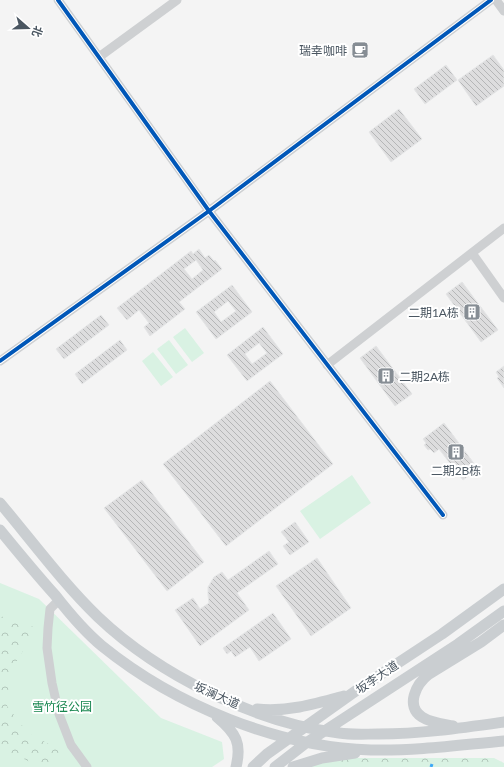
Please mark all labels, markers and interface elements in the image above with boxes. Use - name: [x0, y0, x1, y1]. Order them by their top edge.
- north arrow: [8, 8, 48, 48]
- text: 北: [30, 24, 46, 39]
- cafe icon: 瑞幸咖啡: [350, 40, 370, 60]
- place label: 瑞幸咖啡: [299, 43, 347, 58]
- building icon: 二期1A栋: [462, 302, 482, 322]
- place label: 二期1A栋: [408, 305, 459, 320]
- building icon: 二期2A栋: [376, 366, 396, 386]
- place label: 二期2A栋: [399, 369, 450, 384]
- building icon: 二期2B栋: [446, 442, 466, 462]
- place label: 二期2B栋: [431, 463, 481, 478]
- street label: 坂李大道: [353, 657, 401, 697]
- street label: 坂澜大道: [192, 678, 242, 712]
- park label: 雪竹径公园: [32, 699, 92, 714]

